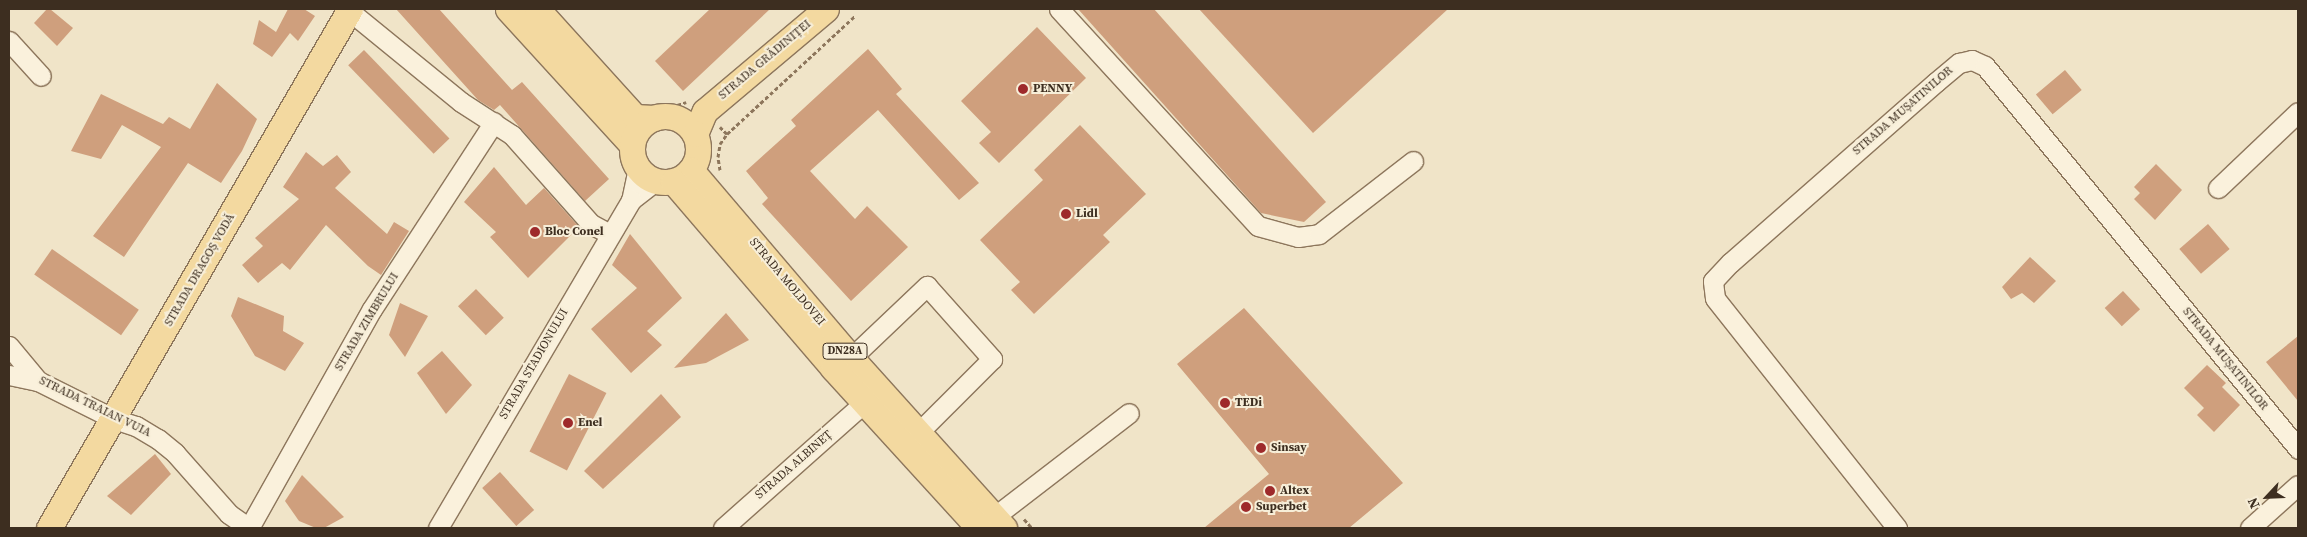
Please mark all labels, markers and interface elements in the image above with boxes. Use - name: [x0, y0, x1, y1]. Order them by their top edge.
- street label: STRADA GRĂDINIȚEI: [716, 17, 814, 103]
- street label: STRADA MUȘATINILOR: [1850, 64, 1956, 158]
- place label: PENNY: [1033, 82, 1072, 96]
- marker: PENNY: [1017, 83, 1029, 95]
- place label: Lidl: [1076, 207, 1098, 221]
- marker: Lidl: [1060, 208, 1072, 220]
- street label: STRADA DRAGOȘ VODĂ: [162, 211, 238, 329]
- place label: Bloc Conel: [545, 225, 604, 239]
- marker: Bloc Conel: [529, 226, 541, 238]
- street label: STRADA MOLDOVEI: [746, 235, 828, 329]
- street label: STRADA ZIMBRULUI: [332, 270, 402, 374]
- street label: STRADA MUȘATINILOR: [2179, 305, 2271, 413]
- street label: STRADA STADIONULUI: [496, 306, 572, 422]
- road number: DN28A: [822, 342, 868, 360]
- street label: STRADA TRAIAN VUIA: [36, 373, 154, 441]
- place label: TEDi: [1235, 396, 1262, 410]
- marker: TEDi: [1219, 397, 1231, 409]
- place label: Enel: [578, 416, 602, 430]
- marker: Enel: [562, 417, 574, 429]
- street label: STRADA ALBINEȚ: [753, 428, 835, 502]
- place label: Sinsay: [1271, 441, 1307, 455]
- marker: Sinsay: [1255, 442, 1267, 454]
- north arrow: [2242, 472, 2292, 522]
- place label: Altex: [1280, 484, 1309, 498]
- marker: Altex: [1264, 485, 1276, 497]
- text: N: [2242, 494, 2265, 512]
- place label: Superbet: [1256, 500, 1306, 514]
- marker: Superbet: [1240, 501, 1252, 513]

